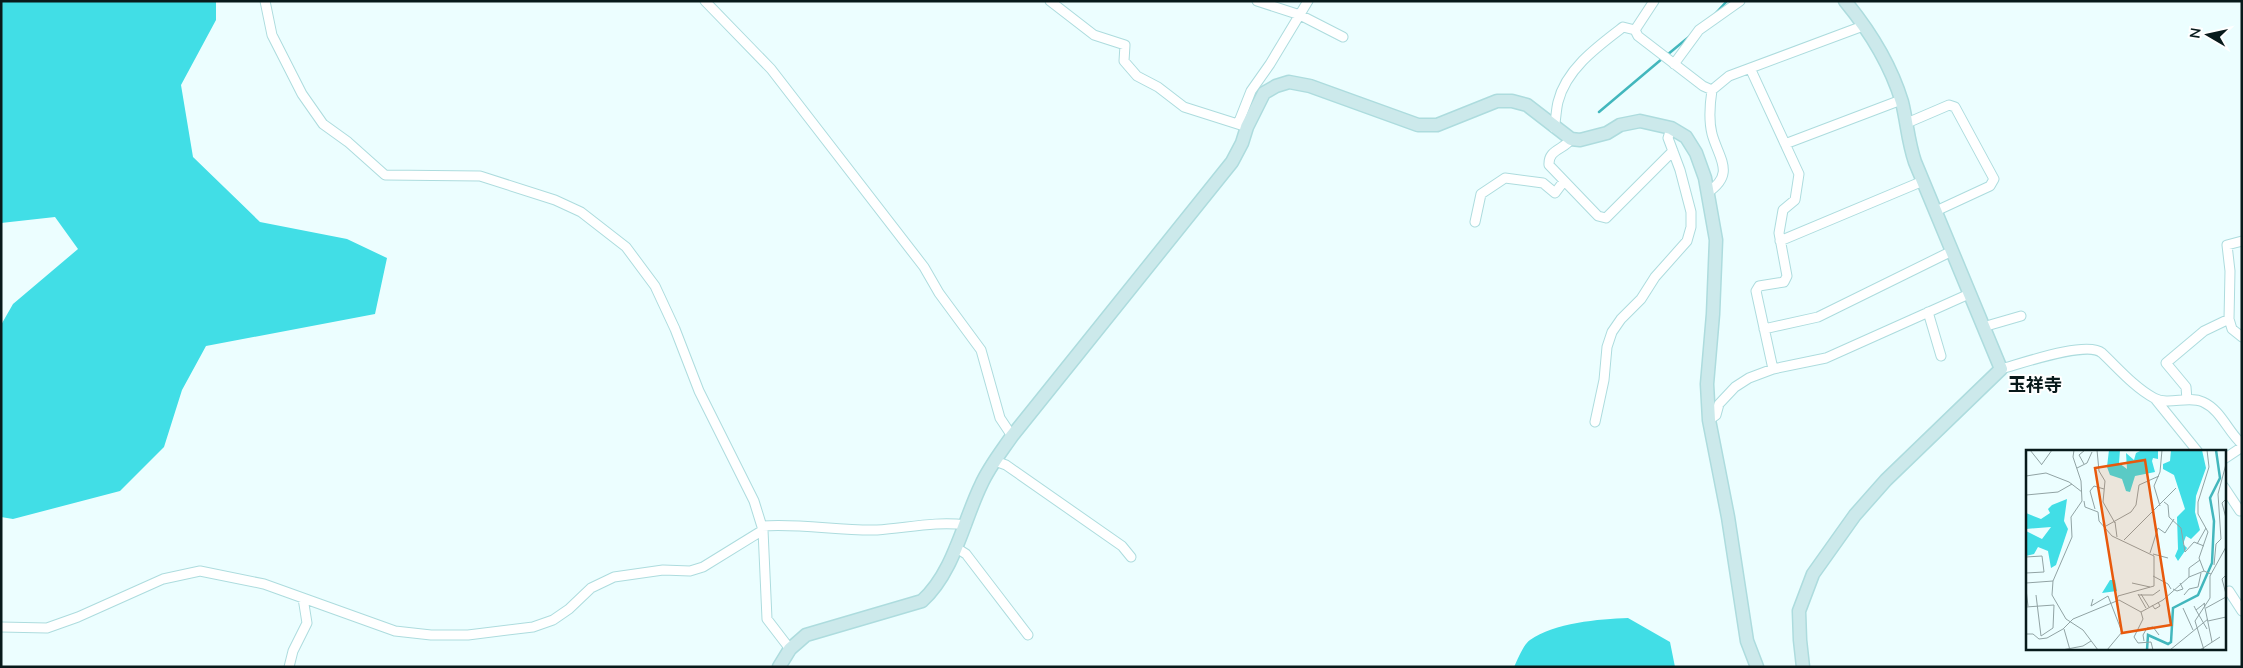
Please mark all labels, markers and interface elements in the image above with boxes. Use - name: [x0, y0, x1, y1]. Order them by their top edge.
- north arrow: [2183, 10, 2233, 60]
- text: N: [2185, 26, 2206, 40]
- district label: 玉祥寺: [2008, 373, 2062, 397]
- inset map: [2026, 450, 2226, 650]

